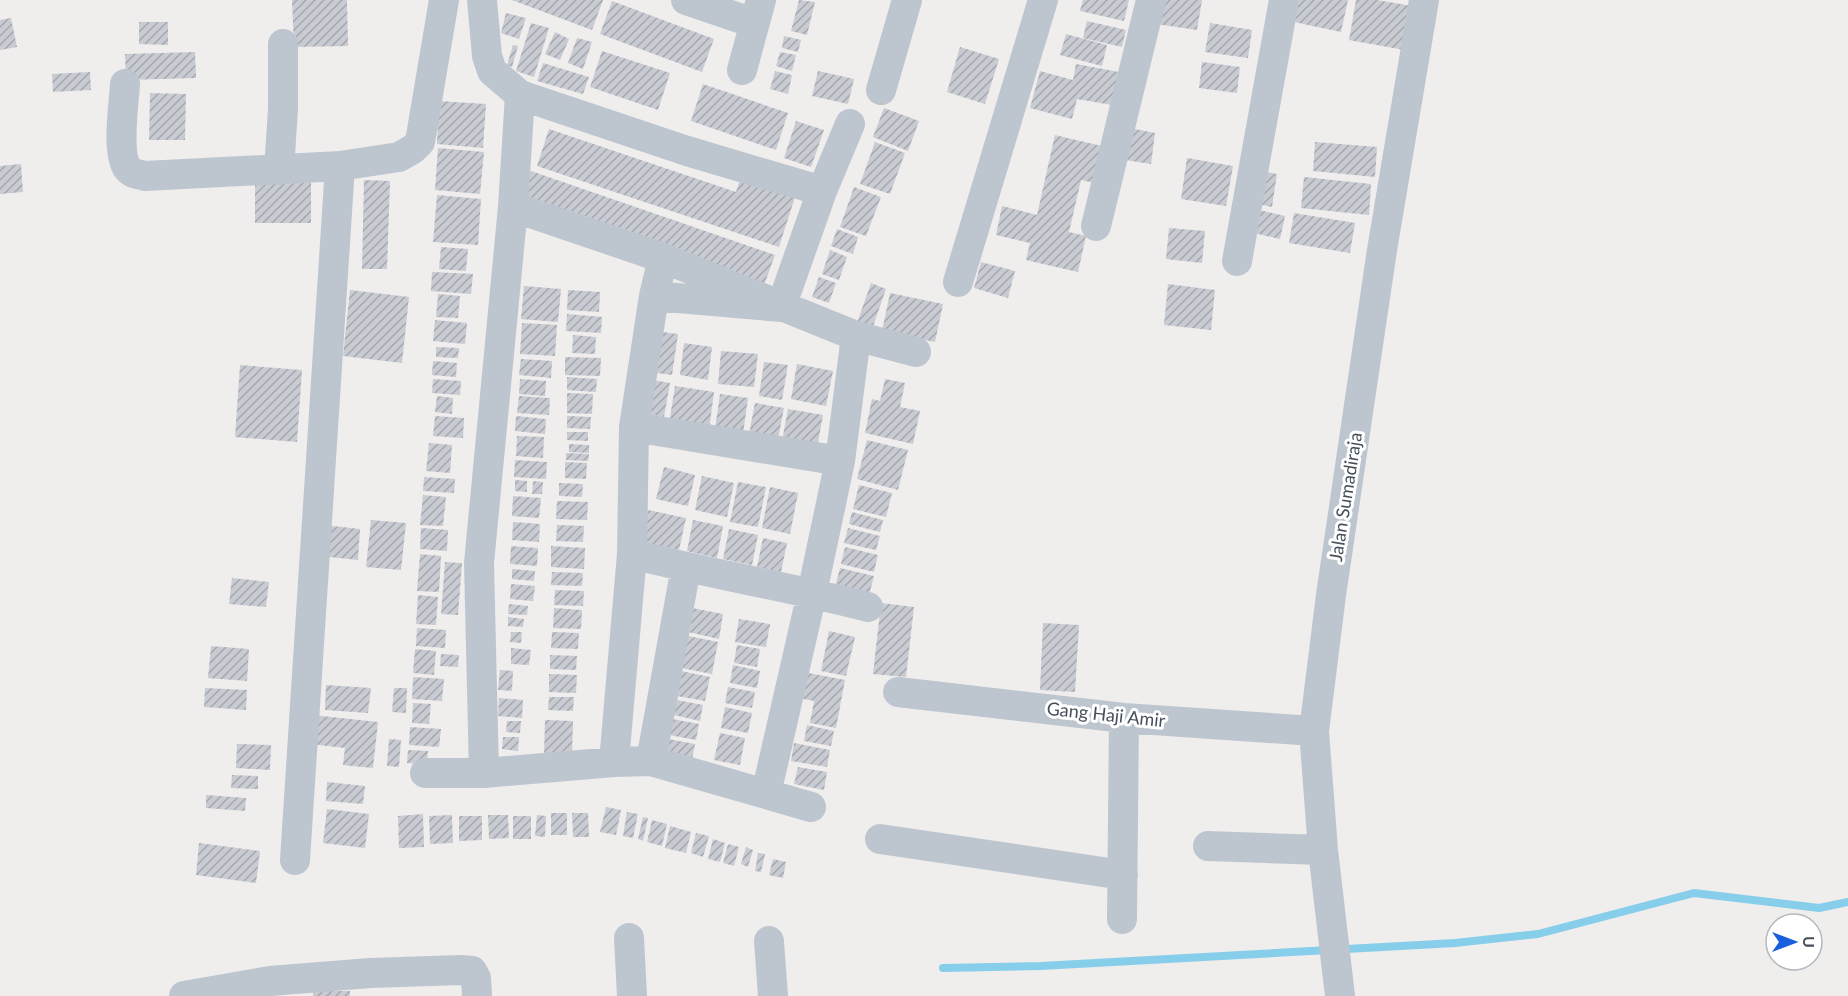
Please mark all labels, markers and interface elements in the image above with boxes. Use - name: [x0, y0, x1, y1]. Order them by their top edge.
- street label: Jalan Sumadiraja: [1324, 431, 1366, 563]
- street label: Gang Haji Amir: [1046, 697, 1167, 731]
- north arrow: [1764, 912, 1824, 972]
- text: U: [1800, 936, 1819, 948]

